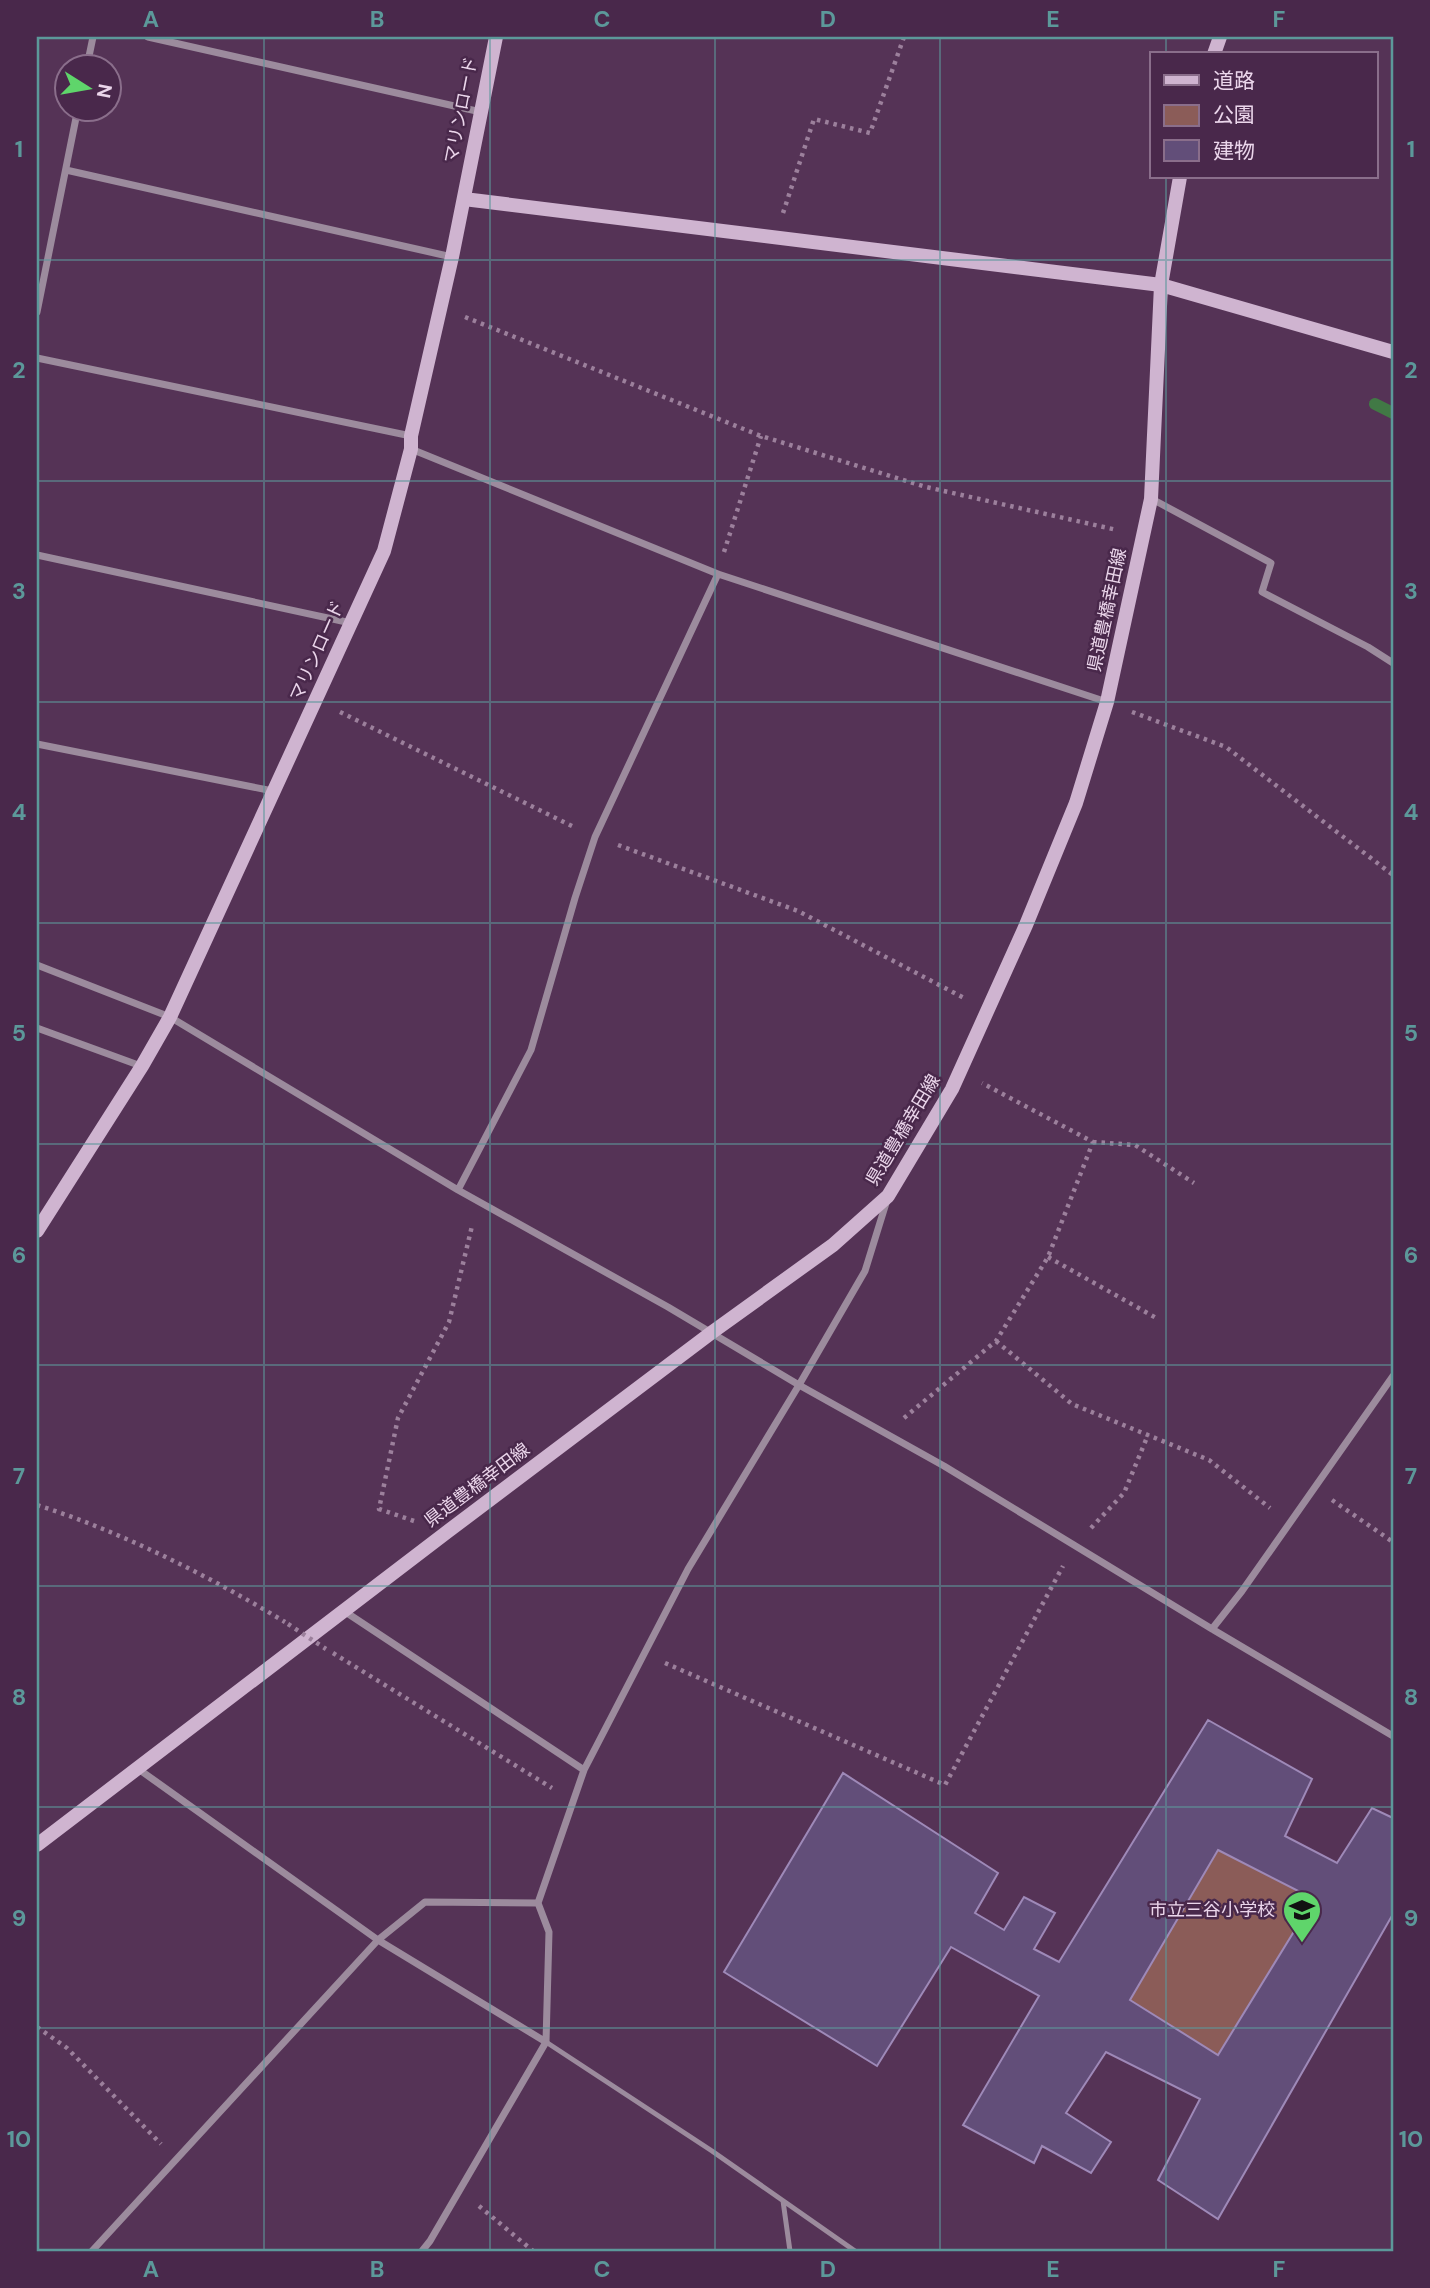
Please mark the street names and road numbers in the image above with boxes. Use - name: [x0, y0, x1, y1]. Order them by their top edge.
- street label: マリンロード: [439, 55, 483, 165]
- street label: 県道豊橋幸田線: [1082, 546, 1132, 674]
- street label: マリンロード: [284, 597, 350, 705]
- street label: 県道豊橋幸田線: [860, 1070, 946, 1190]
- street label: 県道豊橋幸田線: [419, 1438, 535, 1532]

